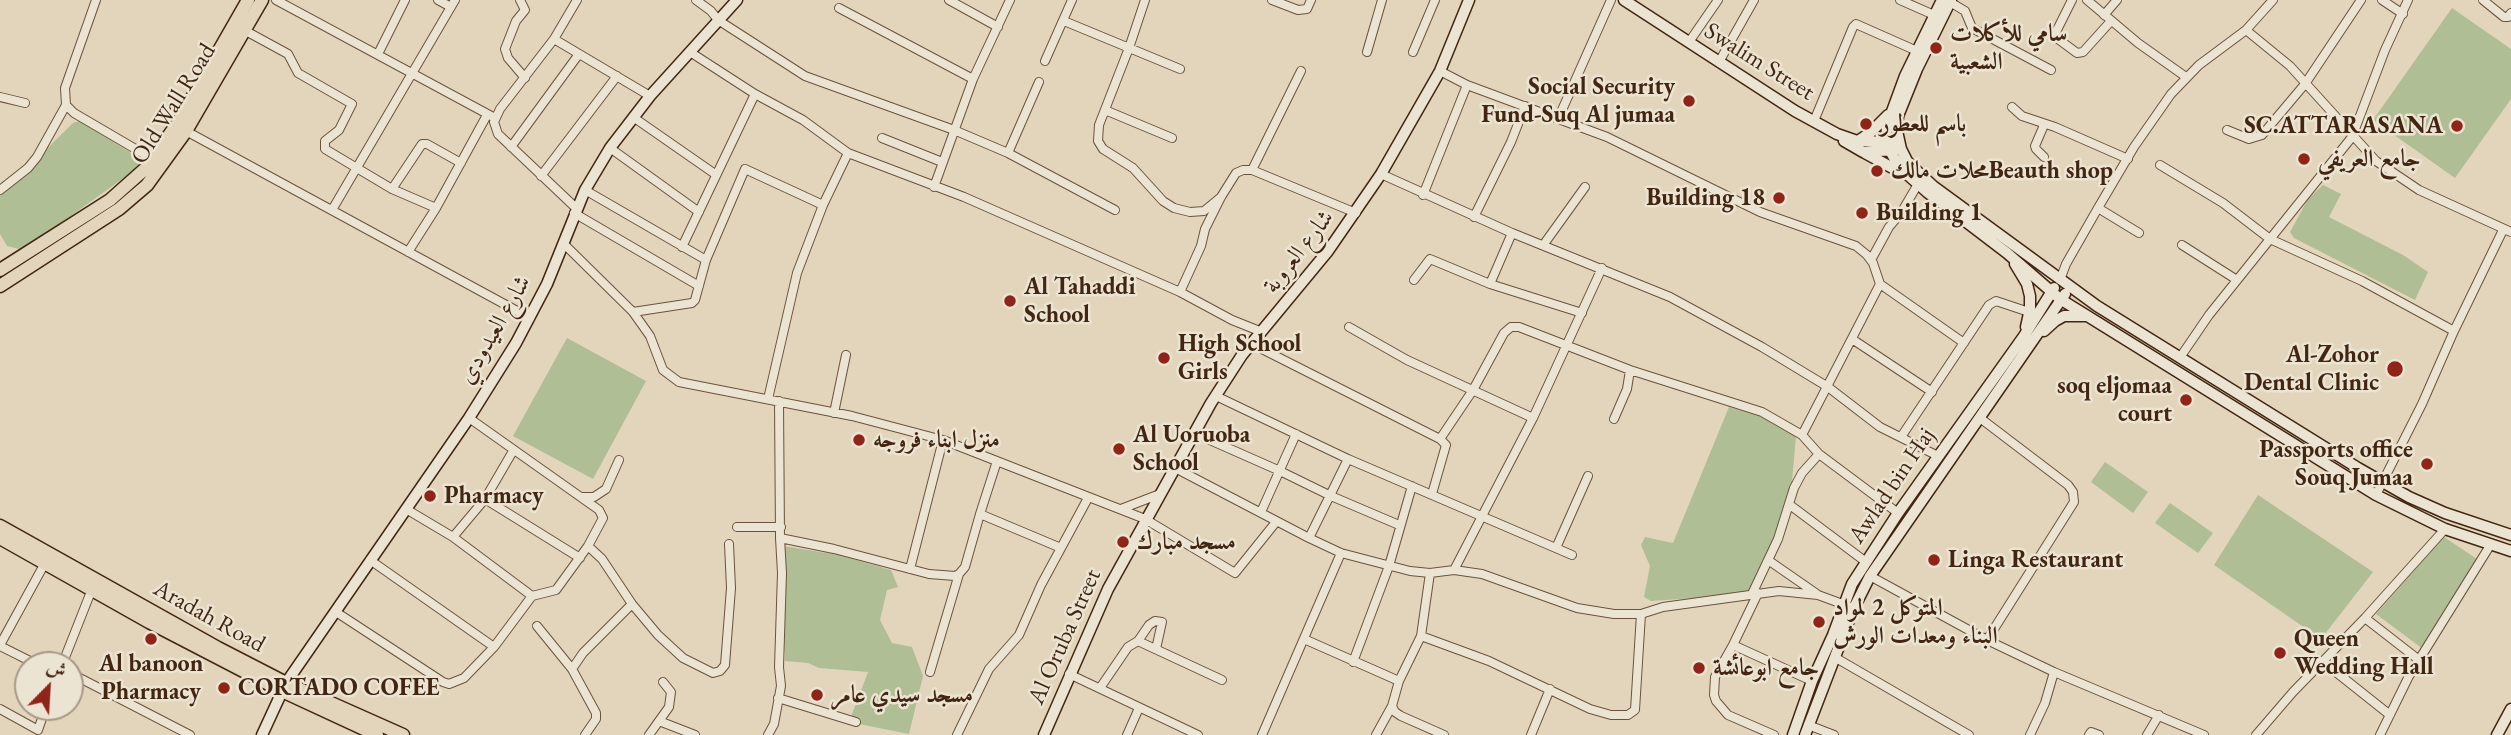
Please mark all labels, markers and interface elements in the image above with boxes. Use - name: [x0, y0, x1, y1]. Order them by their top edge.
- street label: Swalim Street: [1699, 17, 1819, 107]
- place label: سامي للأكلات الشعبية: [1950, 20, 2067, 76]
- street label: Old Wall Road: [126, 38, 222, 170]
- marker: سامي للأكلات الشعبية: [1928, 40, 1944, 56]
- place label: Social Security Fund-Suq Al jumaa: [1481, 73, 1675, 129]
- marker: Social Security Fund-Suq Al jumaa: [1681, 93, 1697, 109]
- place label: باسم للعطور: [1880, 110, 1966, 138]
- place label: SC.ATTARASANA: [2244, 112, 2443, 140]
- marker: باسم للعطور: [1858, 116, 1874, 132]
- marker: SC.ATTARASANA: [2449, 118, 2465, 134]
- place label: جامع العريفي: [2318, 145, 2420, 173]
- marker: جامع العريفي: [2296, 151, 2312, 167]
- place label: محلات مالكBeauth shop: [1891, 157, 2113, 185]
- marker: محلات مالكBeauth shop: [1869, 163, 1885, 179]
- place label: Building 18: [1646, 184, 1765, 212]
- marker: Building 18: [1771, 190, 1787, 206]
- place label: Building 1: [1876, 199, 1982, 227]
- street label: شارع العروبة: [1257, 204, 1341, 300]
- marker: Building 1: [1854, 205, 1870, 221]
- street label: شارع العيدودي: [452, 271, 538, 389]
- place label: Al Tahaddi School: [1024, 273, 1136, 329]
- marker: Al Tahaddi School: [1002, 293, 1018, 309]
- place label: High School Girls: [1178, 330, 1301, 386]
- place label: Al-Zohor Dental Clinic: [2244, 341, 2379, 397]
- marker: High School Girls: [1156, 350, 1172, 366]
- marker: Al-Zohor Dental Clinic: [2385, 359, 2405, 379]
- place label: soq eljomaa court: [2057, 372, 2172, 428]
- marker: soq eljomaa court: [2178, 392, 2194, 408]
- place label: Al Uoruoba School: [1133, 421, 1250, 477]
- street label: Awlad bin Haj: [1843, 423, 1941, 549]
- place label: منزل ابناء فروجه: [873, 426, 1000, 454]
- marker: منزل ابناء فروجه: [851, 432, 867, 448]
- place label: Passports office Souq Jumaa: [2259, 436, 2413, 492]
- marker: Al Uoruoba School: [1111, 441, 1127, 457]
- marker: Passports office Souq Jumaa: [2419, 456, 2435, 472]
- place label: Pharmacy: [444, 482, 544, 510]
- marker: Pharmacy: [422, 488, 438, 504]
- place label: مسجد مبارك: [1137, 528, 1236, 556]
- marker: مسجد مبارك: [1115, 534, 1131, 550]
- place label: Linga Restaurant: [1948, 546, 2123, 574]
- marker: Linga Restaurant: [1926, 552, 1942, 568]
- street label: Al Oruba Street: [1022, 565, 1108, 709]
- street label: Aradah Road: [148, 575, 270, 659]
- place label: المتوكل 2 لمواد البناء ومعدات الورش: [1833, 594, 1998, 650]
- marker: المتوكل 2 لمواد البناء ومعدات الورش: [1811, 614, 1827, 630]
- place label: Queen Wedding Hall: [2294, 625, 2434, 681]
- marker: Al banoon Pharmacy: [143, 631, 159, 647]
- marker: Queen Wedding Hall: [2272, 645, 2288, 661]
- place label: Al banoon Pharmacy: [99, 650, 203, 706]
- north arrow: [14, 651, 84, 721]
- text: ش: [43, 653, 71, 683]
- place label: جامع ابوعائشة: [1713, 654, 1819, 682]
- marker: جامع ابوعائشة: [1691, 660, 1707, 676]
- place label: CORTADO COFEE: [238, 674, 439, 702]
- marker: CORTADO COFEE: [216, 680, 232, 696]
- place label: مسجد سيدي عامر: [831, 681, 973, 709]
- marker: مسجد سيدي عامر: [809, 687, 825, 703]

